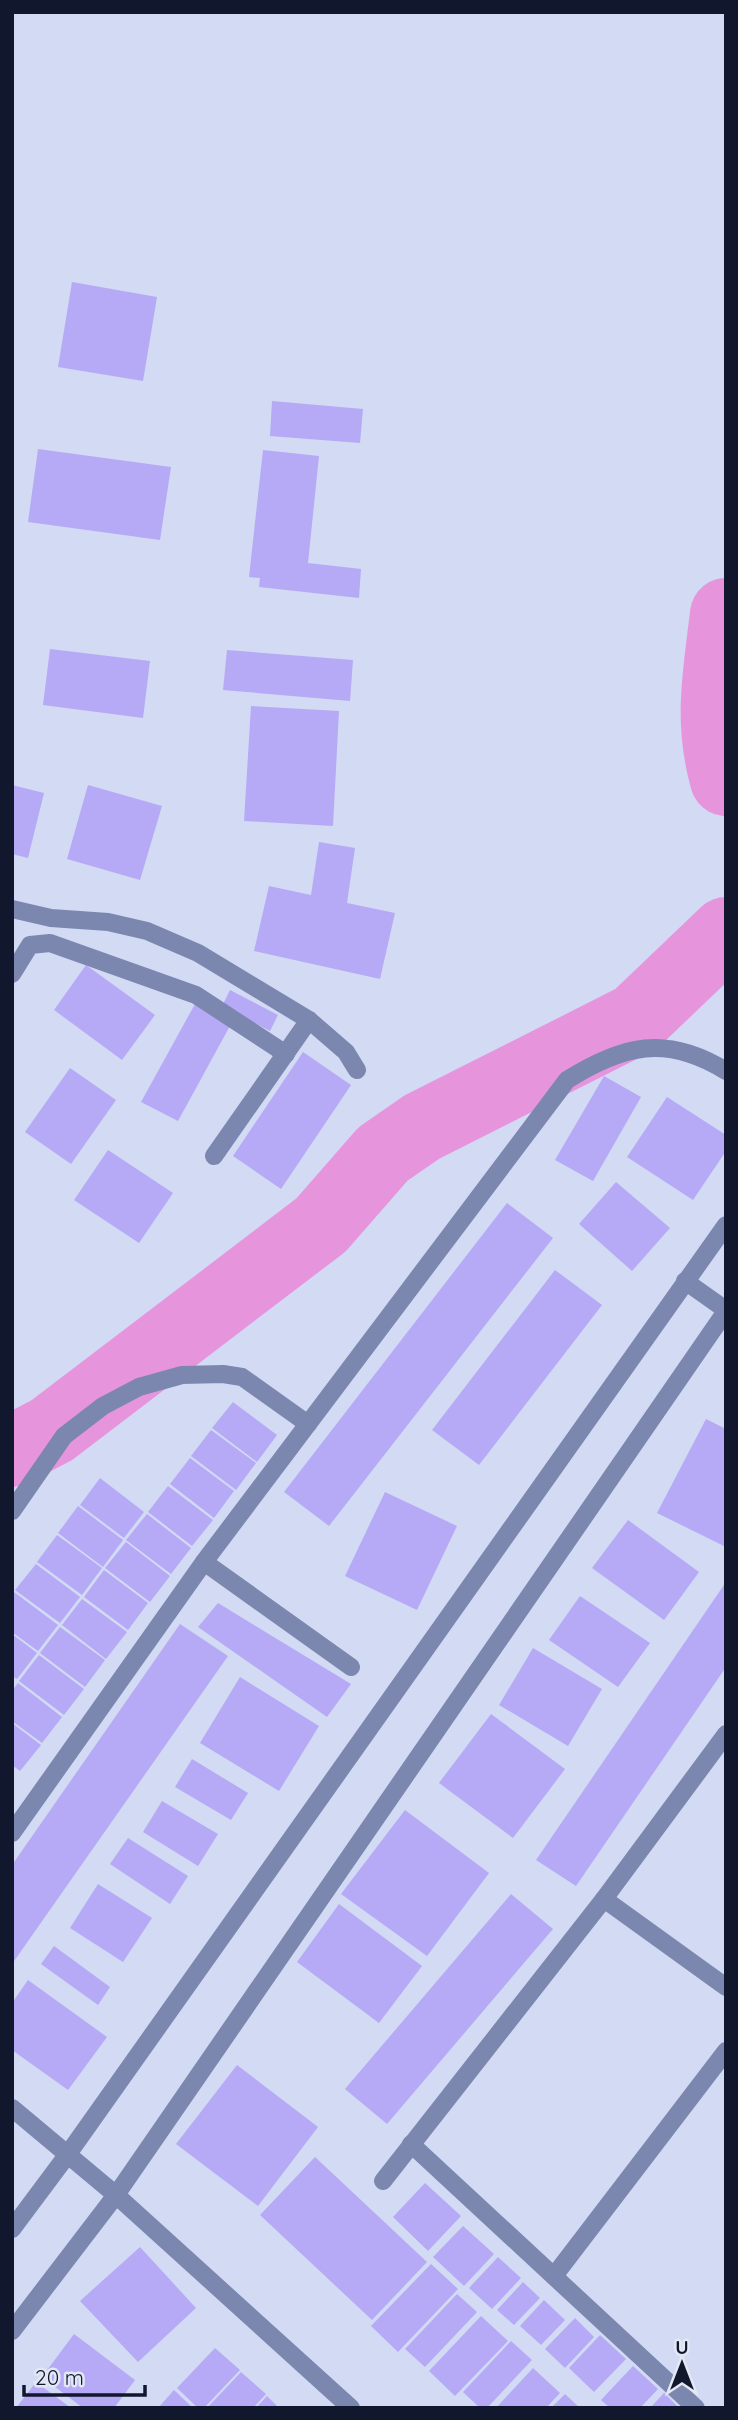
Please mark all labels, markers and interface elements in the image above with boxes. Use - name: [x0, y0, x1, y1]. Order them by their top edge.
- north arrow: [647, 2329, 717, 2399]
- text: U: [675, 2335, 689, 2359]
- scale bar: [24, 2354, 145, 2398]
- text: 20 m: [35, 2364, 84, 2390]

